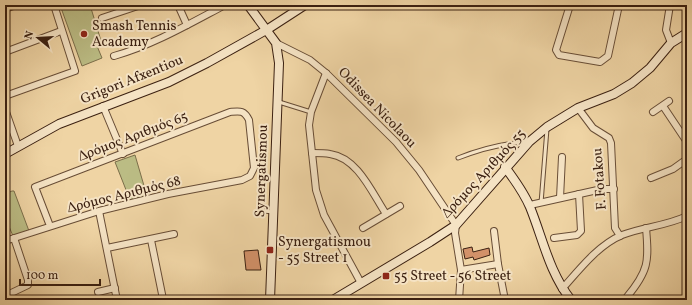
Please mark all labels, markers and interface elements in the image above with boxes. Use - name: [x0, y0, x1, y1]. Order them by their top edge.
- place label: Smash Tennis Academy: [92, 17, 177, 52]
- north arrow: [18, 18, 58, 58]
- text: N: [22, 29, 38, 41]
- marker: Smash Tennis Academy: [79, 29, 89, 39]
- street label: Grigori Afxentiou: [78, 51, 186, 109]
- street label: Odissea Nicolaou: [334, 63, 421, 153]
- street label: Δρόμος Αριθμός 65: [75, 107, 191, 167]
- street label: Synergatismou: [251, 124, 273, 218]
- street label: Δρόμος Αριθμός 55: [438, 125, 530, 223]
- street label: F. Fotakou: [588, 147, 612, 211]
- street label: Δρόμος Αριθμός 68: [65, 172, 183, 218]
- place label: Synergatismou - 55 Street 1: [278, 233, 371, 268]
- marker: Synergatismou - 55 Street 1: [265, 245, 275, 255]
- scale bar: [20, 261, 100, 287]
- place label: 55 Street - 56 Street: [394, 267, 511, 286]
- text: 100 m: [26, 268, 59, 284]
- marker: 55 Street - 56 Street: [381, 271, 391, 281]

